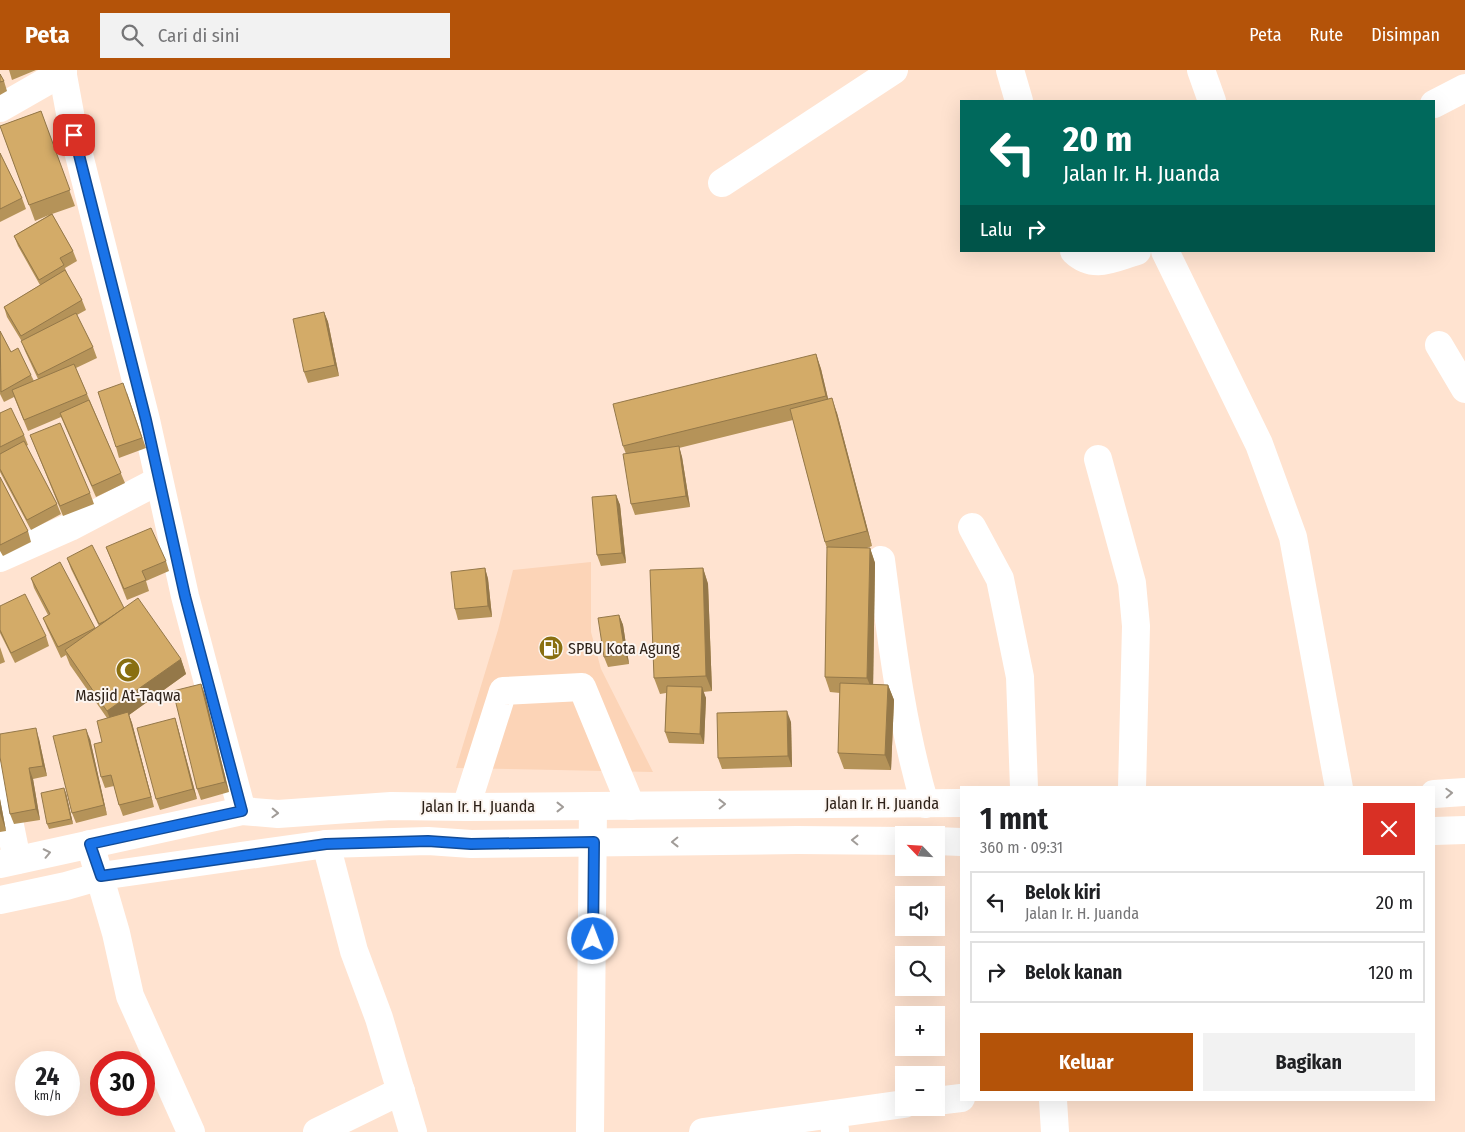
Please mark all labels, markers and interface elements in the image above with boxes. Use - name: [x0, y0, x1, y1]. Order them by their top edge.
- search box: [100, 13, 450, 58]
- text: Peta: [25, 21, 70, 49]
- icon: search: [118, 21, 146, 49]
- text: Cari di sini: [158, 24, 239, 47]
- text: Peta: [1249, 24, 1281, 46]
- text: Rute: [1309, 24, 1343, 46]
- text: Disimpan: [1371, 24, 1440, 46]
- pin: [53, 114, 95, 156]
- text: 20 m: [1063, 118, 1132, 160]
- icon: left: [980, 120, 1045, 185]
- icon: arrive: [60, 121, 88, 149]
- text: Jalan Ir. H. Juanda: [1063, 160, 1220, 187]
- icon: right: [1022, 215, 1050, 243]
- text: Lalu: [980, 218, 1012, 241]
- fuel station icon: SPBU Kota Agung: [538, 635, 564, 661]
- place label: SPBU Kota Agung: [568, 639, 680, 658]
- mosque icon: Masjid At-Taqwa: [115, 657, 141, 683]
- place label: Masjid At-Taqwa: [75, 686, 181, 705]
- one-way arrow: [1446, 788, 1454, 798]
- street label: Jalan Ir. H. Juanda: [825, 794, 939, 813]
- street label: Jalan Ir. H. Juanda: [421, 797, 535, 816]
- one-way arrow: [719, 799, 727, 810]
- text: 1 mnt: [980, 801, 1048, 837]
- one-way arrow: [556, 802, 564, 812]
- button: close: [1363, 803, 1415, 855]
- one-way arrow: [272, 808, 280, 818]
- north arrow: [895, 826, 945, 876]
- map controls: [895, 826, 945, 1116]
- one-way arrow: [851, 835, 858, 845]
- one-way arrow: [671, 837, 678, 847]
- text: 360 m · 09:31: [980, 838, 1063, 857]
- one-way arrow: [43, 848, 52, 858]
- text: Belok kiri: [1025, 881, 1101, 904]
- button: sound: [895, 886, 945, 936]
- icon: left: [982, 888, 1010, 916]
- text: 20 m: [1376, 891, 1413, 914]
- text: Jalan Ir. H. Juanda: [1025, 904, 1139, 923]
- position arrow: [566, 912, 618, 964]
- button: search: [895, 946, 945, 996]
- icon: right: [982, 958, 1010, 986]
- text: Belok kanan: [1025, 961, 1122, 984]
- text: 120 m: [1368, 961, 1413, 984]
- button: +: [895, 1006, 945, 1056]
- button: Keluar: [980, 1033, 1193, 1091]
- button: Bagikan: [1203, 1033, 1415, 1091]
- speed limit sign: 30: [90, 1051, 155, 1116]
- text: 24: [36, 1062, 59, 1092]
- button: −: [895, 1066, 945, 1116]
- text: km/h: [34, 1089, 61, 1103]

